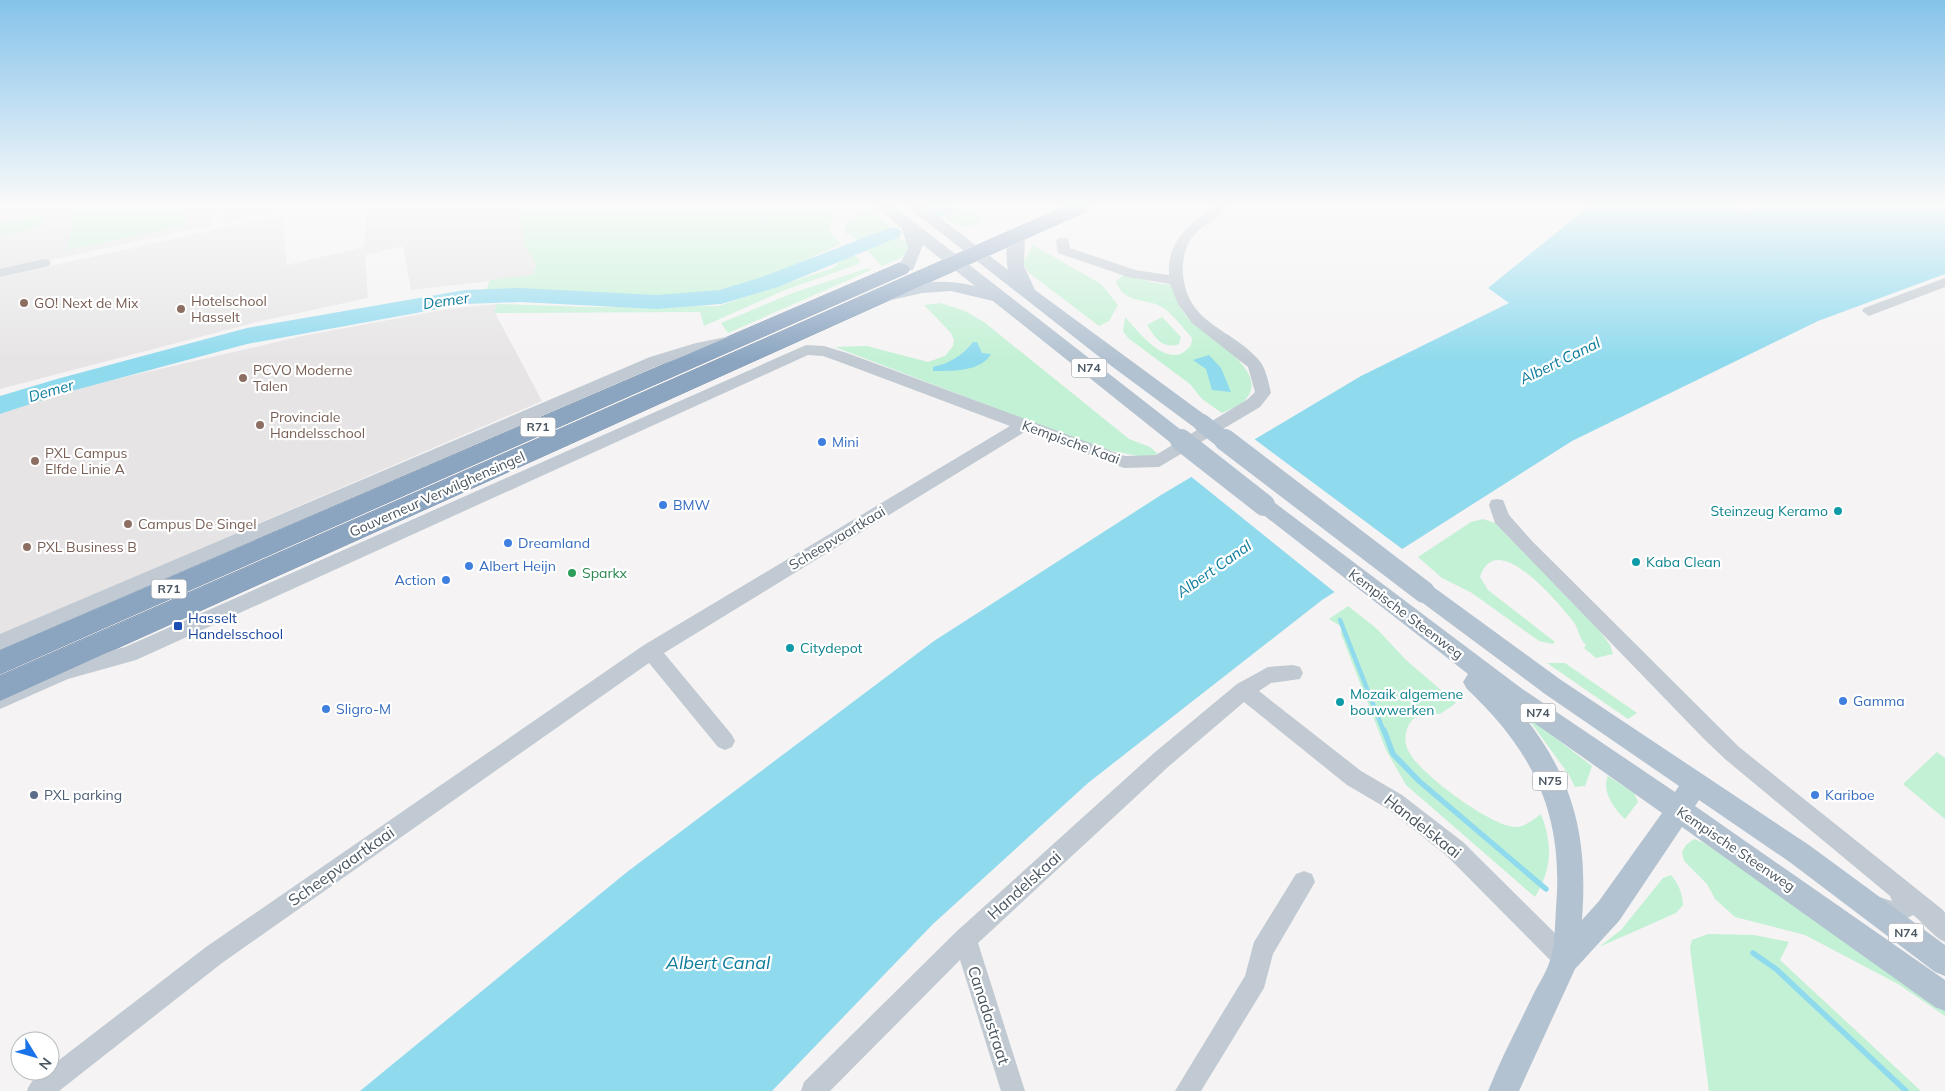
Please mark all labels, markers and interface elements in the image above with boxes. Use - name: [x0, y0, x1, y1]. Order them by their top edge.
- water label: Demer: [422, 288, 471, 313]
- place label: Hotelschool Hasselt: [191, 292, 267, 326]
- place label: GO! Next de Mix: [34, 294, 139, 312]
- marker: GO! Next de Mix: [18, 297, 30, 309]
- marker: Hotelschool Hasselt: [175, 303, 187, 315]
- water label: Albert Canal: [1516, 333, 1603, 389]
- road number: N74: [1072, 358, 1106, 378]
- place label: PCVO Moderne Talen: [253, 361, 352, 395]
- marker: PCVO Moderne Talen: [237, 372, 249, 384]
- water label: Demer: [26, 375, 76, 406]
- place label: Provinciale Handelsschool: [270, 408, 365, 442]
- street label: Kempische Kaai: [1020, 416, 1122, 468]
- road number: R71: [520, 418, 556, 437]
- marker: Provinciale Handelsschool: [254, 419, 266, 431]
- place label: Mini: [832, 433, 859, 451]
- marker: Mini: [816, 436, 828, 448]
- place label: PXL Campus Elfde Linie A: [45, 444, 128, 478]
- street label: Gouverneur Verwilghensingel: [346, 447, 528, 541]
- marker: PXL Campus Elfde Linie A: [29, 455, 41, 467]
- place label: BMW: [673, 496, 711, 514]
- marker: BMW: [657, 499, 669, 511]
- street label: Scheepvaartkaai: [786, 502, 888, 574]
- place label: Steinzeug Keramo: [1710, 502, 1828, 520]
- marker: Steinzeug Keramo: [1832, 505, 1844, 517]
- place label: Campus De Singel: [138, 515, 257, 533]
- marker: Campus De Singel: [122, 518, 134, 530]
- place label: Dreamland: [518, 534, 590, 552]
- water label: Albert Canal: [1172, 536, 1255, 602]
- marker: Dreamland: [502, 537, 514, 549]
- place label: PXL Business B: [37, 538, 137, 556]
- marker: PXL Business B: [21, 541, 33, 553]
- place label: Kaba Clean: [1646, 553, 1721, 571]
- marker: Kaba Clean: [1630, 556, 1642, 568]
- place label: Albert Heijn: [479, 557, 556, 575]
- marker: Albert Heijn: [463, 560, 475, 572]
- place label: Sparkx: [582, 564, 628, 582]
- street label: Kempische Steenweg: [1345, 565, 1467, 663]
- marker: Sparkx: [566, 567, 578, 579]
- place label: Action: [394, 571, 436, 589]
- marker: Action: [440, 574, 452, 586]
- road number: R71: [152, 580, 186, 598]
- place label: Hasselt Handelsschool: [188, 609, 283, 643]
- marker: Hasselt Handelsschool: [172, 620, 184, 632]
- place label: Citydepot: [800, 639, 863, 657]
- marker: Citydepot: [784, 642, 796, 654]
- place label: Mozaik algemene bouwwerken: [1350, 685, 1463, 719]
- place label: Gamma: [1853, 692, 1905, 710]
- marker: Gamma: [1837, 695, 1849, 707]
- marker: Mozaik algemene bouwwerken: [1334, 696, 1346, 708]
- place label: Sligro-M: [336, 700, 391, 718]
- marker: Sligro-M: [320, 703, 332, 715]
- road number: N74: [1520, 704, 1556, 722]
- road number: N75: [1532, 771, 1568, 790]
- place label: PXL parking: [44, 786, 122, 804]
- place label: Kariboe: [1825, 786, 1875, 804]
- marker: PXL parking: [28, 789, 40, 801]
- marker: Kariboe: [1809, 789, 1821, 801]
- street label: Handelskaai: [1380, 790, 1466, 862]
- street label: Kempische Steenweg: [1673, 803, 1799, 895]
- street label: Scheepvaartkaai: [284, 822, 398, 910]
- street label: Handelskaai: [983, 847, 1065, 923]
- road number: N74: [1888, 924, 1924, 942]
- water label: Albert Canal: [665, 951, 771, 974]
- street label: Canadastraat: [964, 963, 1014, 1067]
- north arrow: [10, 1031, 60, 1081]
- text: N: [35, 1054, 56, 1073]

